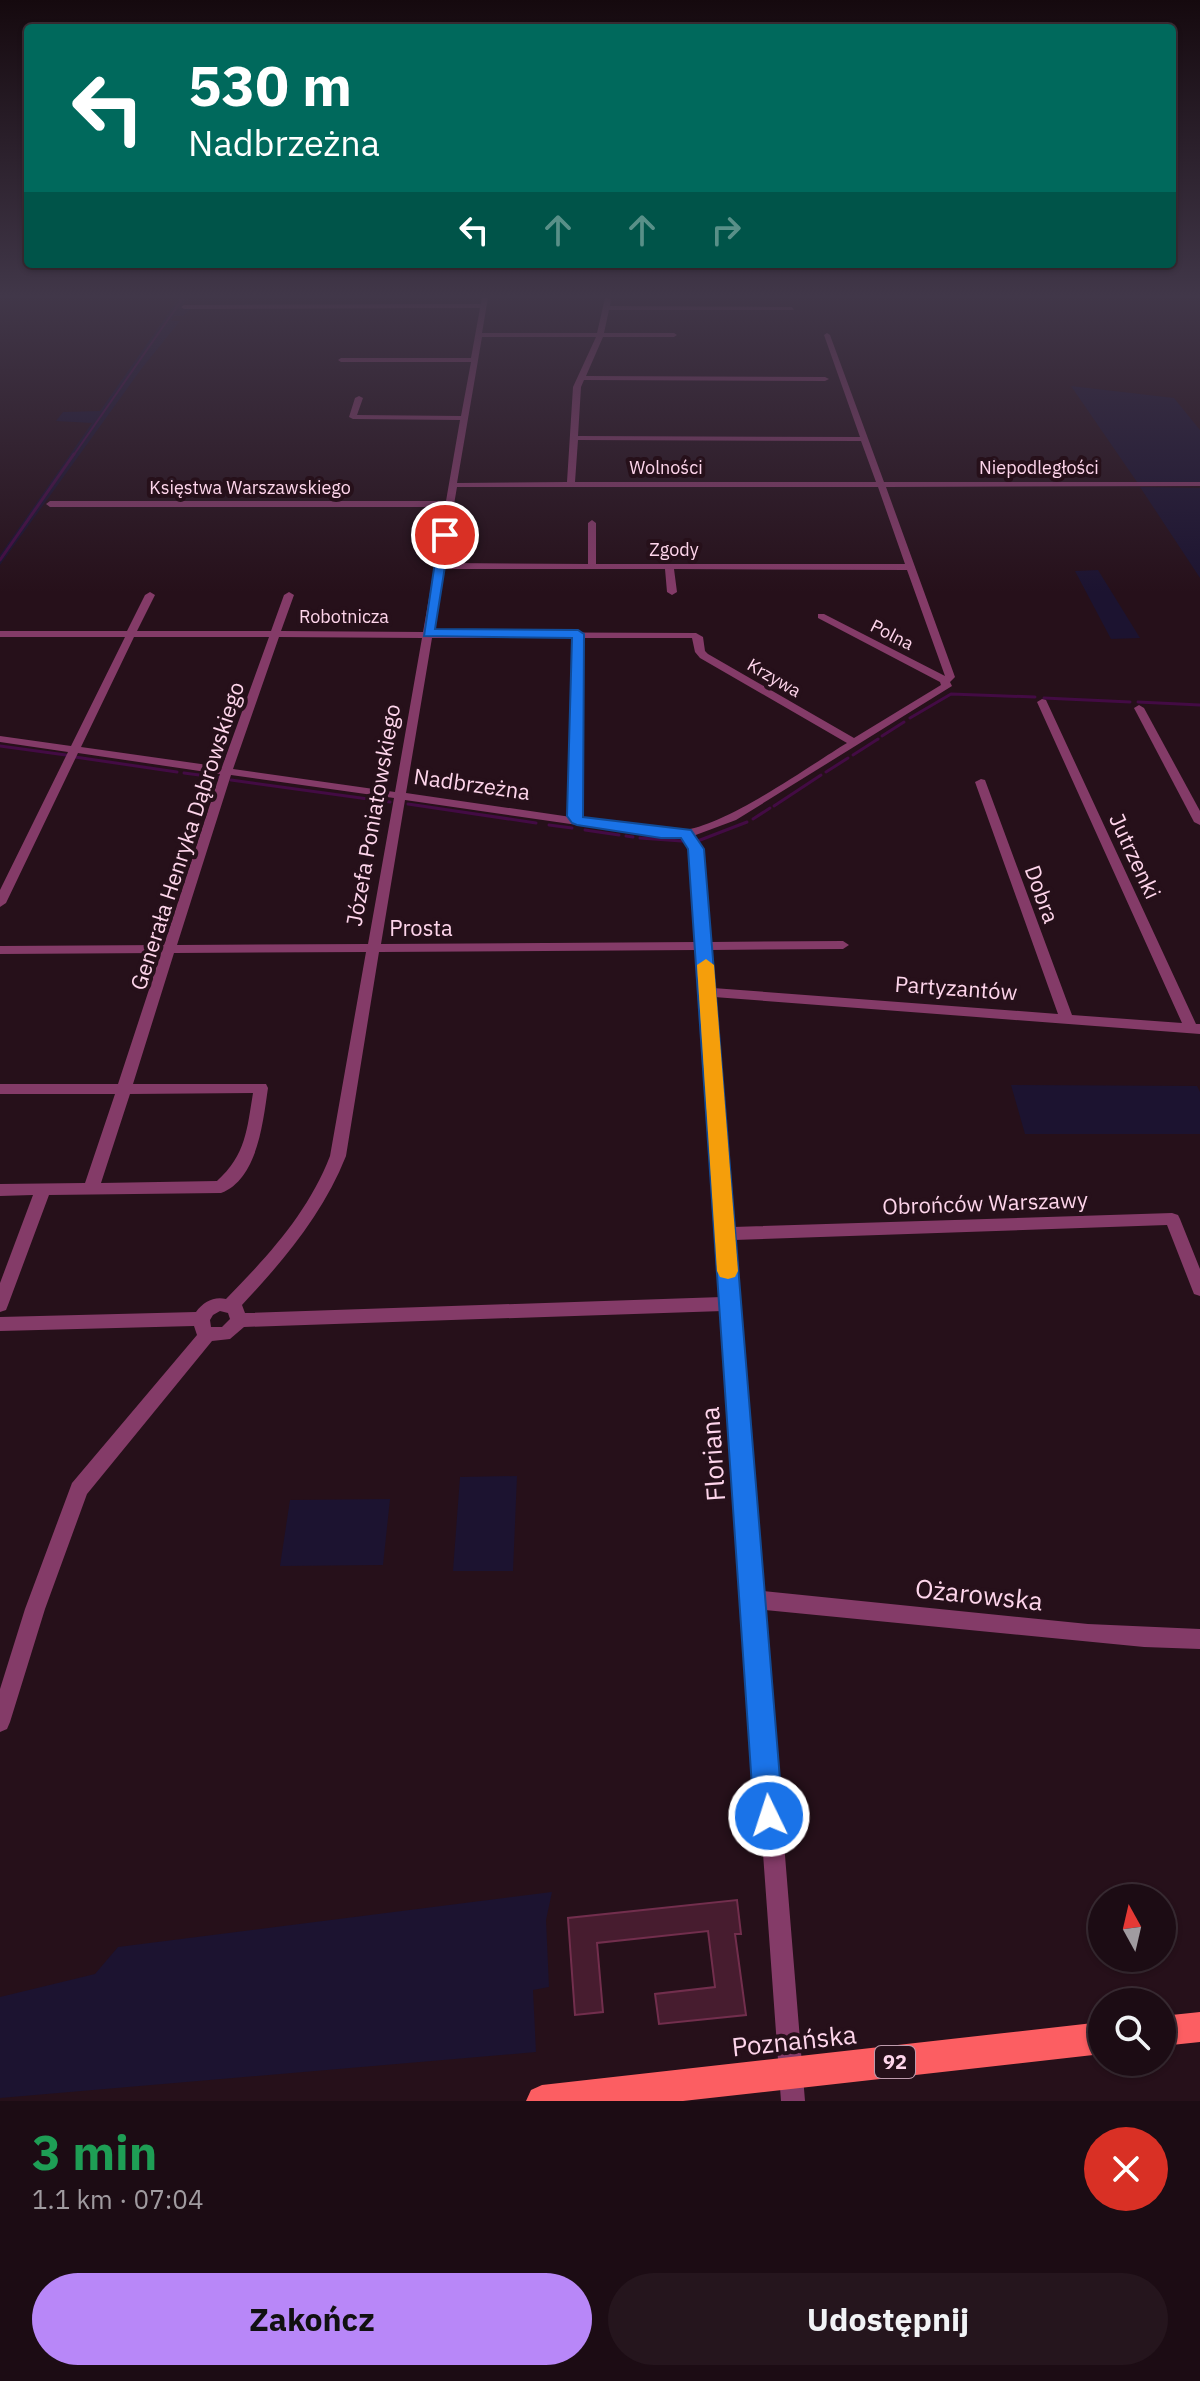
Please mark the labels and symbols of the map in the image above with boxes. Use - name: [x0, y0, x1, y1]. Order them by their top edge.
- street label: Wolności: [629, 456, 703, 479]
- street label: Niepodległości: [979, 456, 1099, 479]
- street label: Księstwa Warszawskiego: [149, 476, 351, 499]
- pin: [411, 501, 479, 569]
- street label: Zgody: [649, 538, 699, 561]
- street label: Robotnicza: [299, 605, 389, 628]
- street label: Polna: [867, 614, 918, 655]
- street label: Krzywa: [743, 653, 806, 702]
- street label: Generała Henryka Dąbrowskiego: [123, 678, 250, 994]
- street label: Józefa Poniatowskiego: [339, 702, 406, 928]
- street label: Nadbrzeżna: [412, 761, 532, 806]
- street label: Jutrzenki: [1103, 808, 1168, 903]
- street label: Dobra: [1019, 861, 1066, 927]
- street label: Prosta: [389, 913, 453, 942]
- street label: Partyzantów: [894, 969, 1018, 1006]
- street label: Obrońców Warszawy: [882, 1184, 1088, 1221]
- street label: Floriana: [692, 1406, 732, 1503]
- street label: Ożarowska: [914, 1570, 1045, 1618]
- position arrow: [727, 1774, 811, 1858]
- north arrow: [1088, 1884, 1176, 1972]
- street label: Poznańska: [730, 2017, 858, 2063]
- road number: 92: [875, 2046, 915, 2078]

